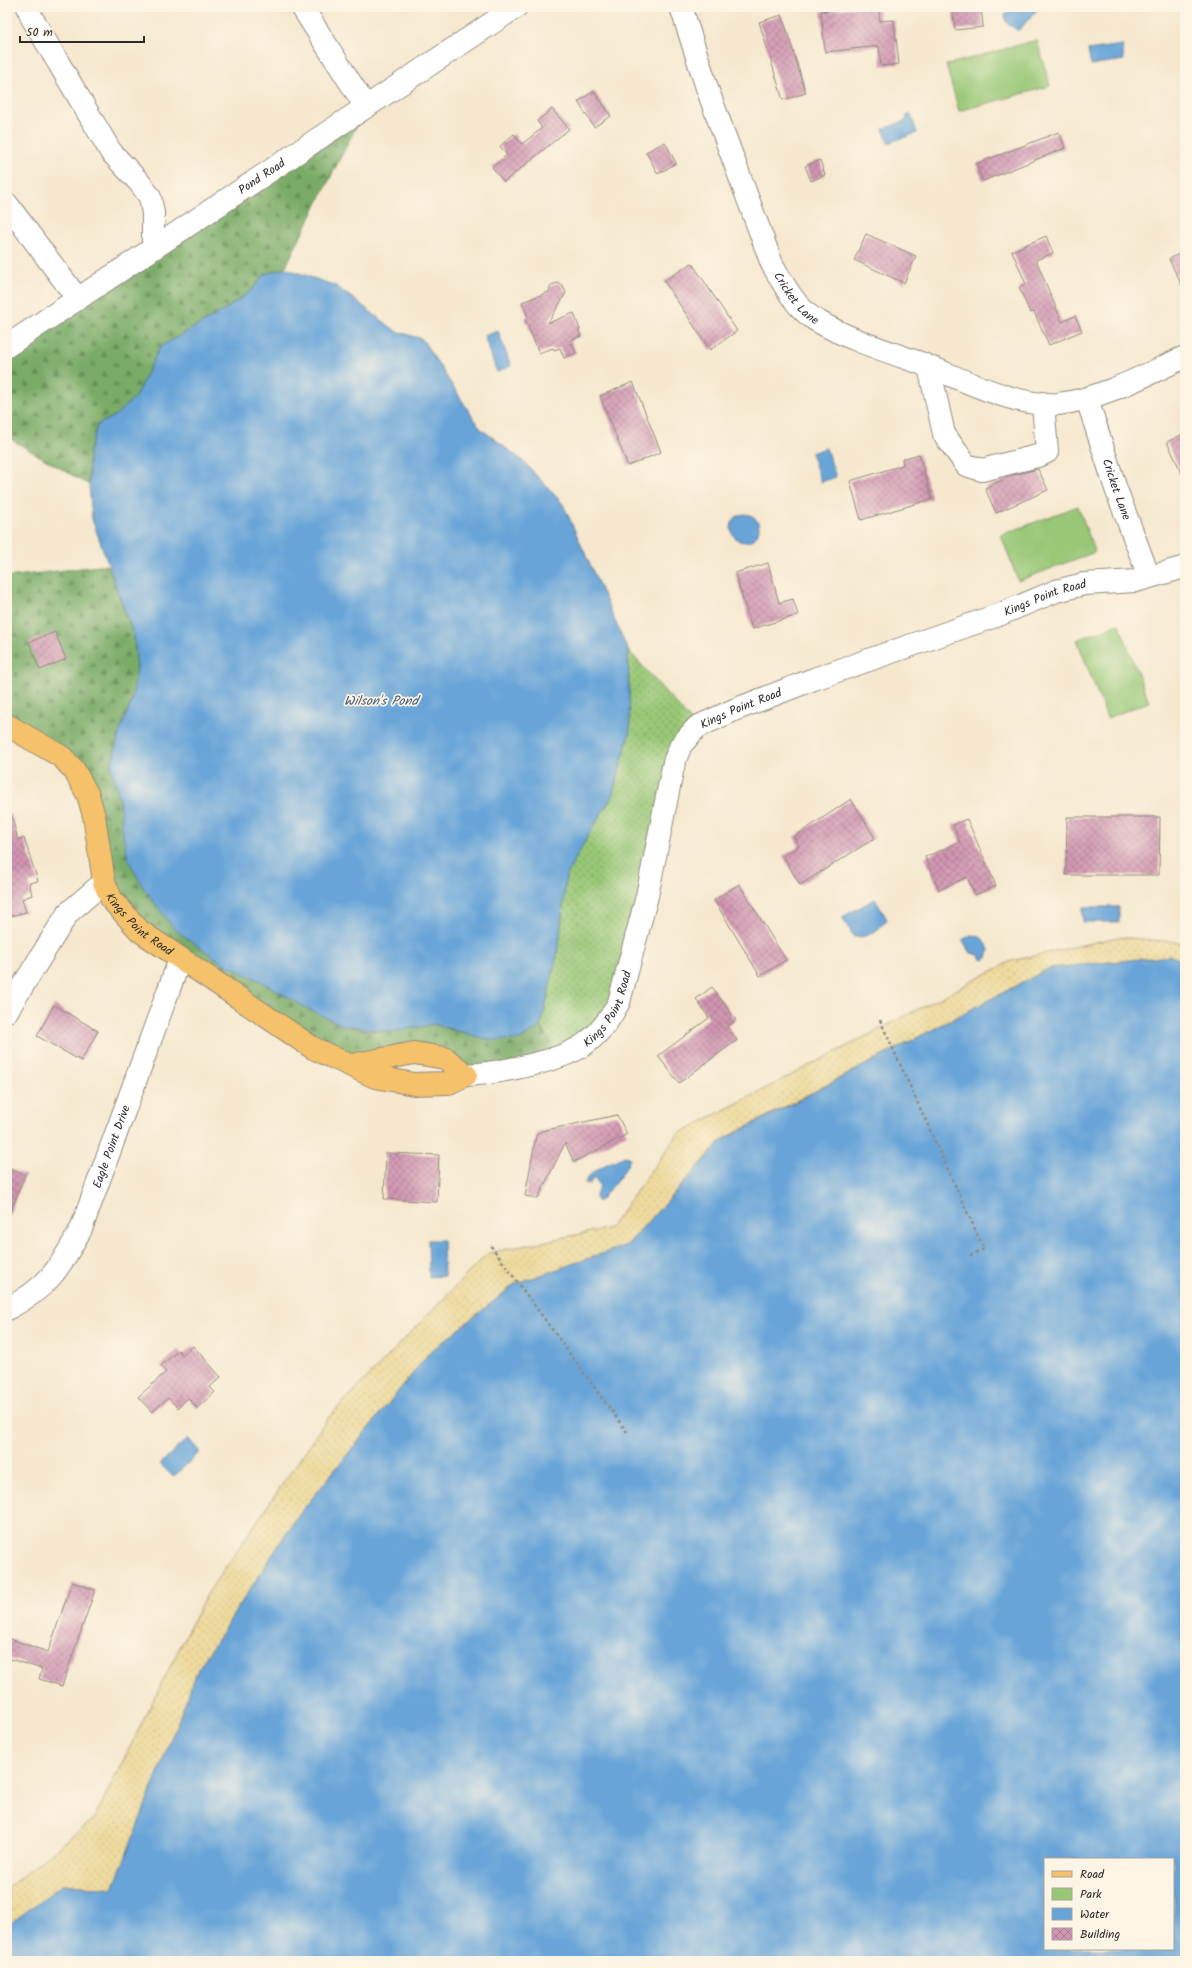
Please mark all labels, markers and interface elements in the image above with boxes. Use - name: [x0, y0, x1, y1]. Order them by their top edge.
- scale bar: [20, 18, 144, 44]
- text: 50 m: [26, 23, 53, 42]
- street label: Pond Road: [235, 154, 290, 199]
- street label: Cricket Lane: [768, 268, 823, 330]
- street label: Cricket Lane: [1097, 456, 1136, 523]
- street label: Kings Point Road: [1001, 575, 1089, 622]
- street label: Kings Point Road: [697, 683, 785, 734]
- water label: Wilson's Pond: [344, 691, 421, 712]
- street label: Kings Point Road: [100, 890, 178, 961]
- street label: Kings Point Road: [579, 968, 637, 1052]
- street label: Eagle Point Drive: [88, 1102, 136, 1191]
- legend: [1044, 1858, 1174, 1950]
- text: Road: [1080, 1865, 1105, 1884]
- text: Park: [1080, 1885, 1102, 1904]
- text: Water: [1080, 1905, 1110, 1924]
- text: Building: [1080, 1925, 1120, 1944]

